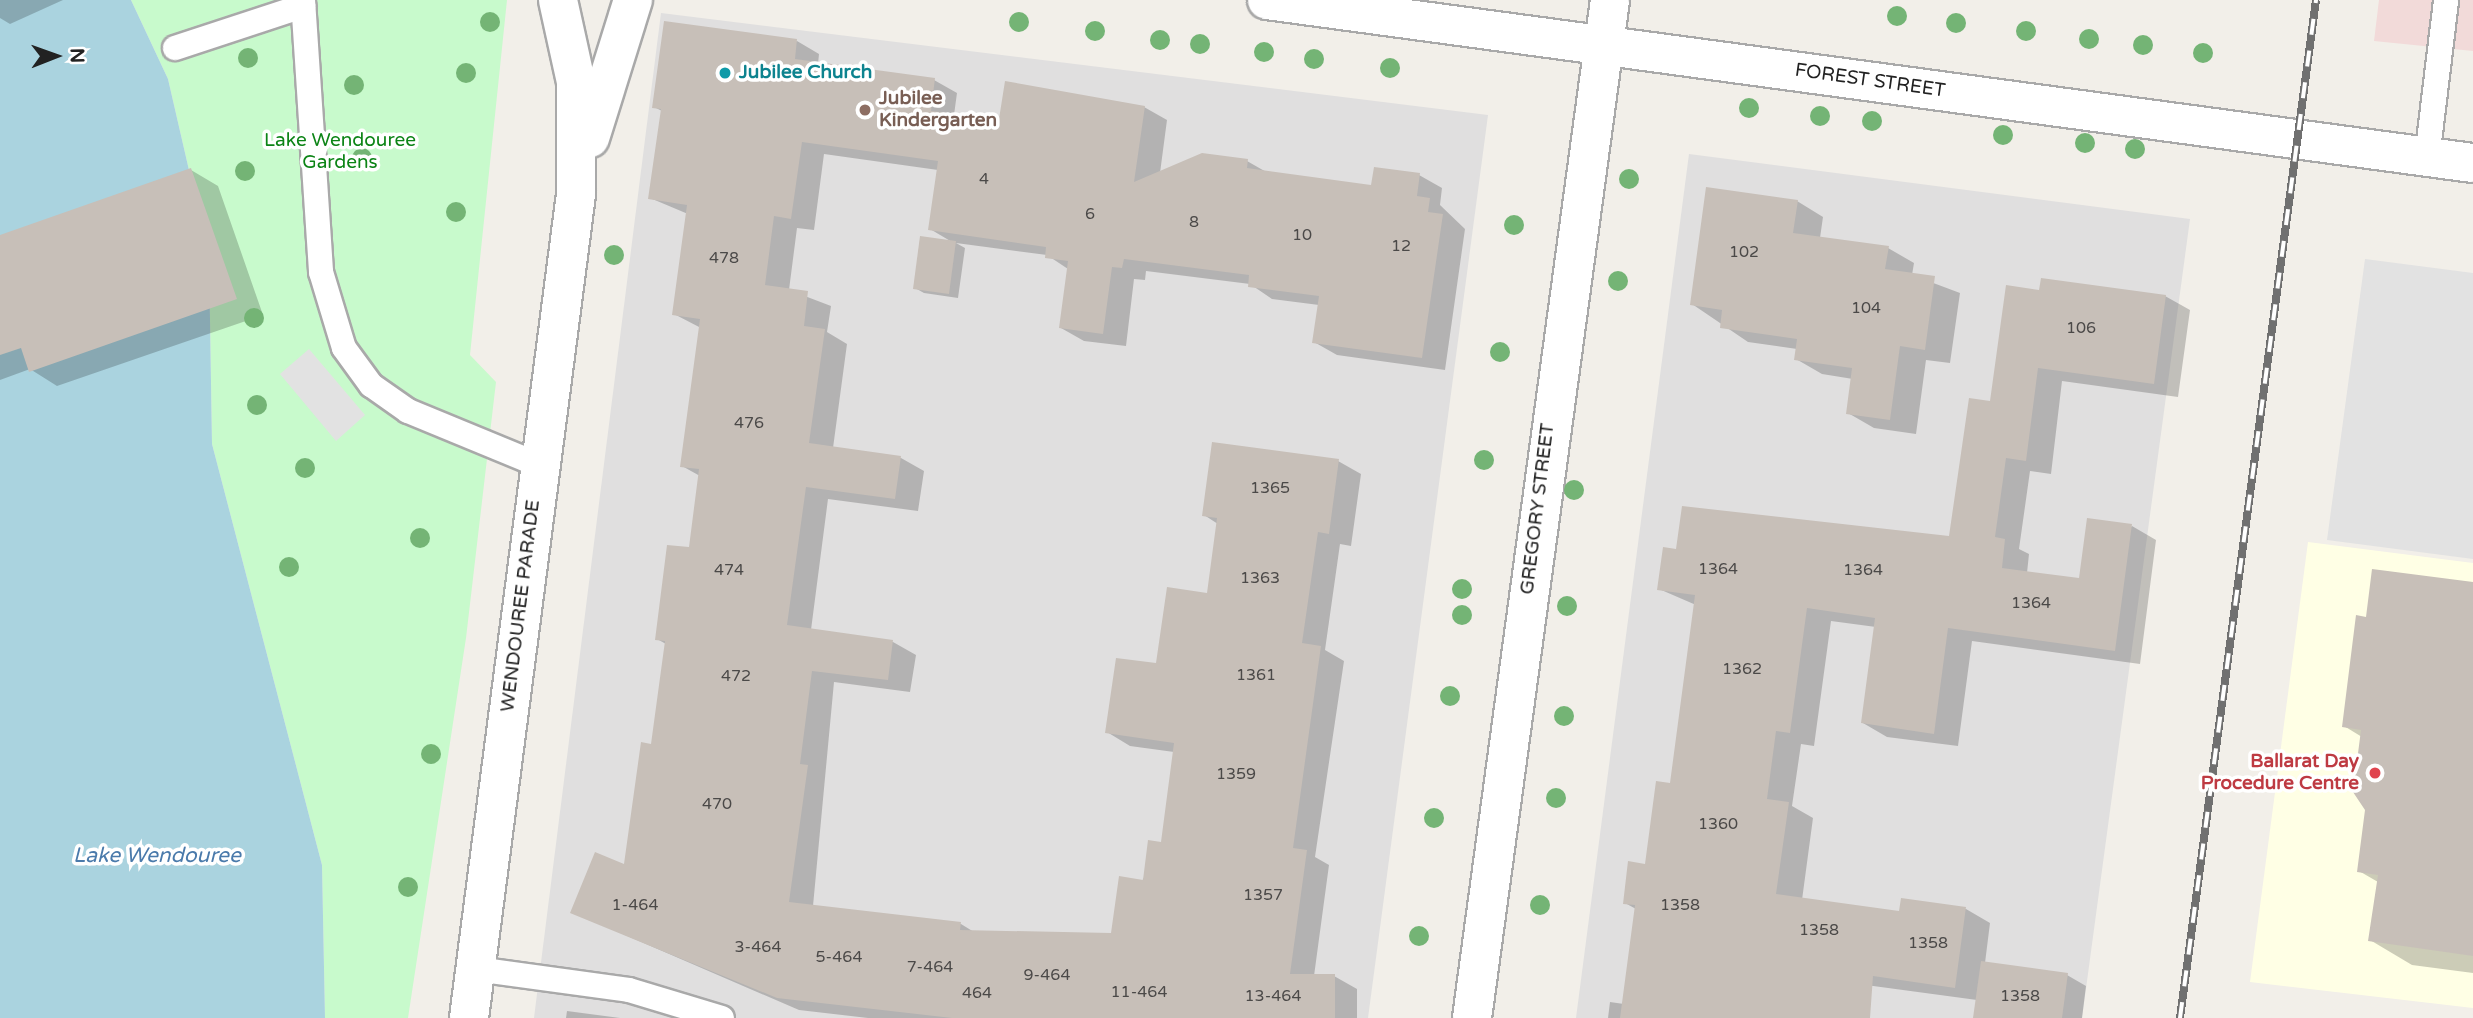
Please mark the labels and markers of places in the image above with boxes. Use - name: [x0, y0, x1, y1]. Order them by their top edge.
- place label: Jubilee Church: [739, 62, 872, 84]
- marker: Jubilee Church: [717, 65, 733, 81]
- place label: Jubilee Kindergarten: [879, 88, 997, 132]
- marker: Jubilee Kindergarten: [857, 102, 873, 118]
- place label: Ballarat Day Procedure Centre: [2201, 751, 2359, 795]
- marker: Ballarat Day Procedure Centre: [2365, 763, 2385, 783]

